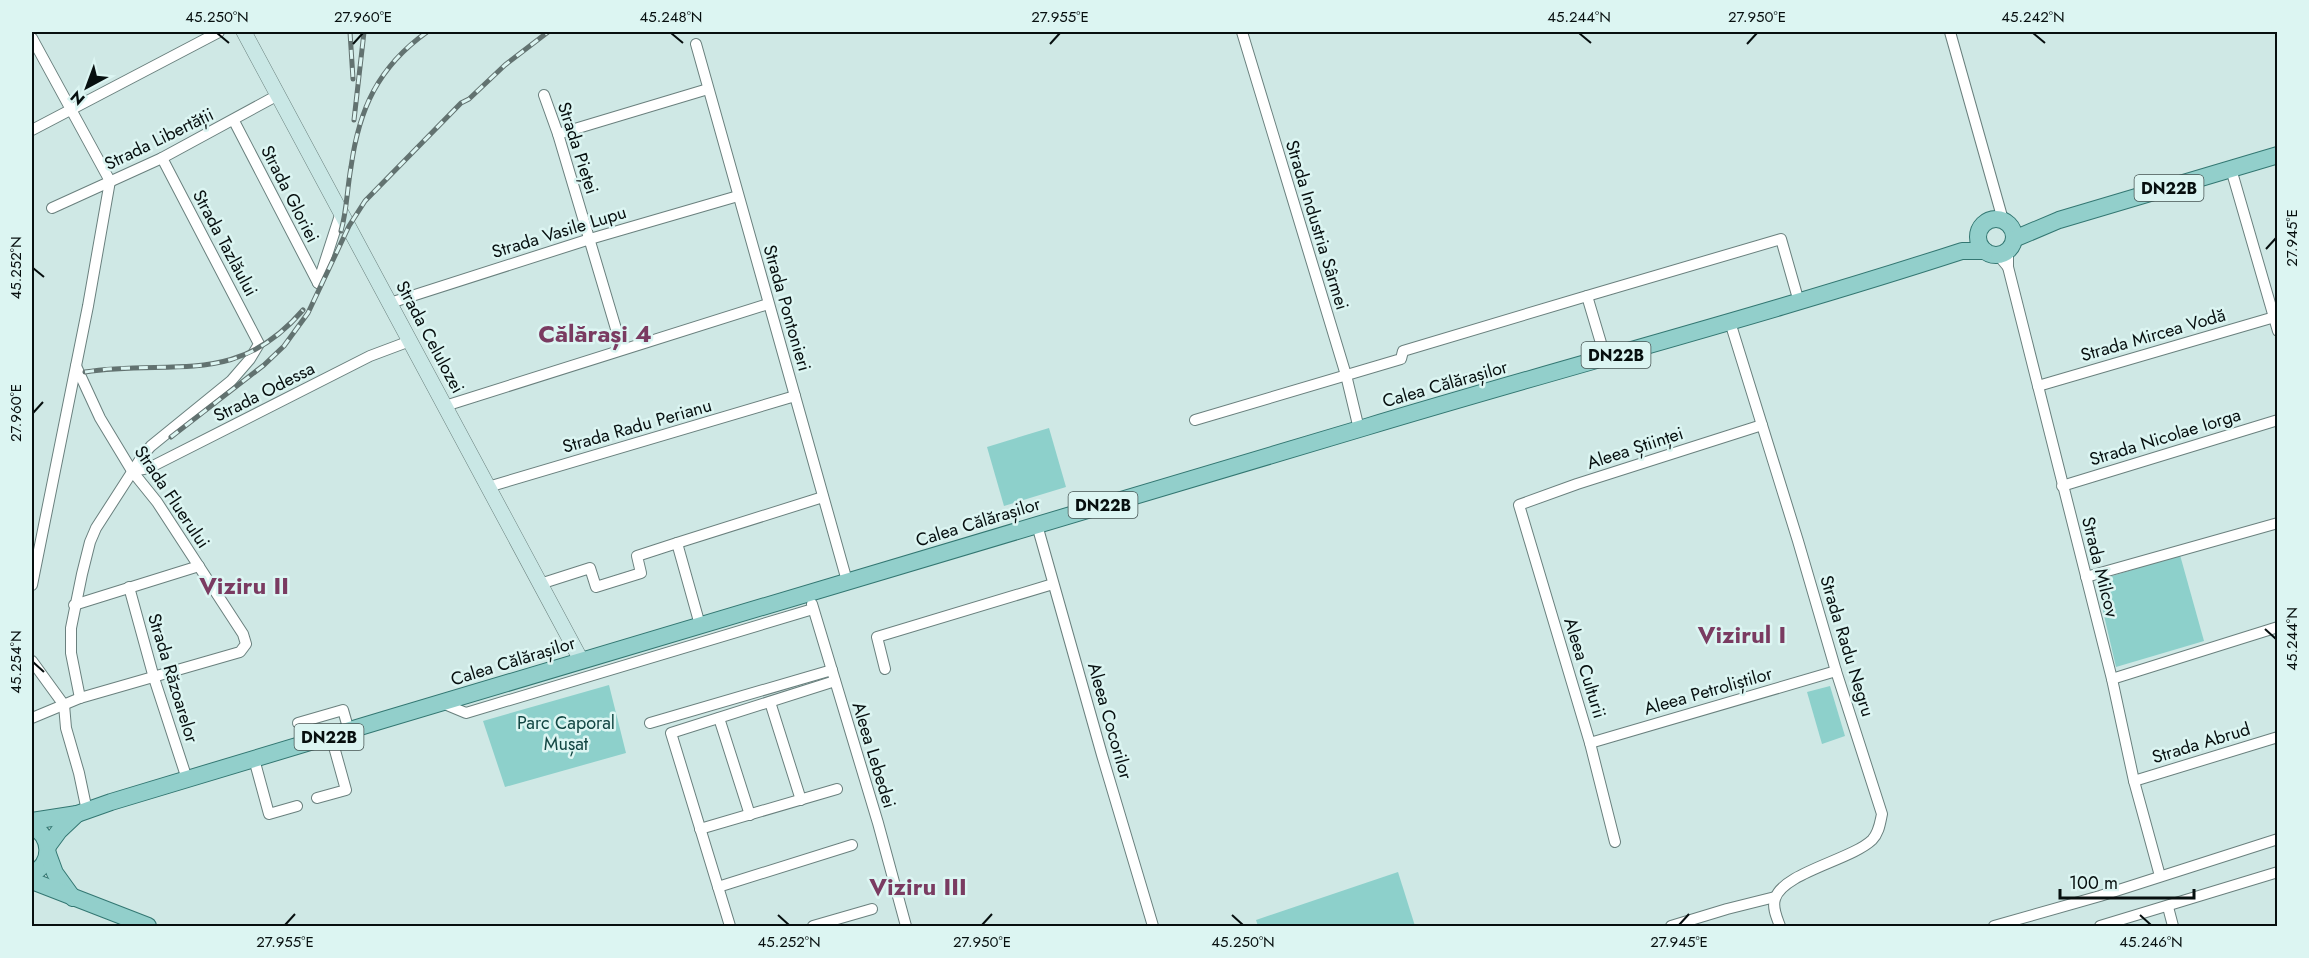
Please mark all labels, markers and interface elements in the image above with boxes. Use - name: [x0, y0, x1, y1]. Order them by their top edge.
- text: 45.250°N: [185, 6, 249, 28]
- text: 27.960°E: [334, 6, 392, 28]
- text: 45.248°N: [640, 6, 702, 28]
- text: 27.955°E: [1031, 6, 1089, 28]
- text: 45.244°N: [1547, 6, 1611, 28]
- text: 27.950°E: [1728, 6, 1786, 28]
- text: 45.242°N: [2001, 6, 2065, 28]
- north arrow: [57, 57, 117, 117]
- text: N: [65, 85, 90, 111]
- street label: Strada Pieței: [551, 99, 605, 197]
- street label: Strada Libertății: [100, 101, 218, 177]
- street label: Strada Industria Sârmei: [1279, 137, 1355, 313]
- street label: Strada Gloriei: [254, 141, 326, 247]
- road number: DN22B: [2134, 175, 2204, 201]
- street label: Strada Tazlăului: [186, 185, 264, 301]
- street label: Strada Vasile Lupu: [488, 199, 630, 265]
- text: 27.945°E: [2281, 209, 2303, 267]
- text: 45.252°N: [5, 236, 27, 300]
- street label: Strada Pontonieri: [757, 242, 817, 374]
- street label: Strada Celulozei: [389, 276, 471, 398]
- street label: Strada Mircea Vodă: [2077, 302, 2229, 368]
- district label: Călărași 4: [538, 316, 652, 351]
- road number: DN22B: [1582, 342, 1650, 368]
- street label: Calea Călărașilor: [1379, 353, 1512, 414]
- street label: Strada Odessa: [209, 355, 319, 429]
- text: 27.960°E: [5, 384, 27, 442]
- street label: Strada Radu Perianu: [559, 392, 715, 460]
- street label: Strada Nicolae Iorga: [2086, 402, 2244, 472]
- street label: Aleea Științei: [1583, 420, 1687, 476]
- street label: Strada Fluerului: [128, 440, 216, 554]
- street label: Calea Călărașilor: [912, 490, 1044, 553]
- road number: DN22B: [1068, 492, 1138, 518]
- street label: Strada Milcov: [2075, 514, 2125, 620]
- district label: Viziru II: [198, 568, 289, 603]
- street label: Strada Radu Negru: [1813, 572, 1881, 720]
- text: 45.244°N: [2281, 607, 2303, 671]
- street label: Strada Răzoarelor: [141, 610, 205, 747]
- street label: Aleea Culturii: [1557, 615, 1613, 721]
- district label: Vizirul I: [1697, 617, 1786, 652]
- street label: Calea Călărașilor: [447, 629, 579, 692]
- text: 45.254°N: [5, 630, 27, 694]
- street label: Aleea Cocorilor: [1081, 660, 1139, 783]
- street label: Aleea Petroliștilor: [1641, 660, 1776, 722]
- street label: Aleea Lebedei: [846, 699, 902, 811]
- park label: Parc Caporal Mușat: [517, 710, 615, 757]
- street label: Strada Abrud: [2149, 716, 2253, 770]
- road number: DN22B: [294, 724, 364, 750]
- scale bar: [2060, 862, 2194, 900]
- district label: Viziru III: [868, 869, 967, 904]
- text: 100 m: [2069, 870, 2118, 896]
- text: 27.955°E: [256, 931, 314, 953]
- text: 45.252°N: [757, 931, 821, 953]
- text: 27.950°E: [953, 931, 1011, 953]
- text: 45.250°N: [1211, 931, 1275, 953]
- text: 27.945°E: [1650, 931, 1708, 953]
- text: 45.246°N: [2119, 931, 2183, 953]

